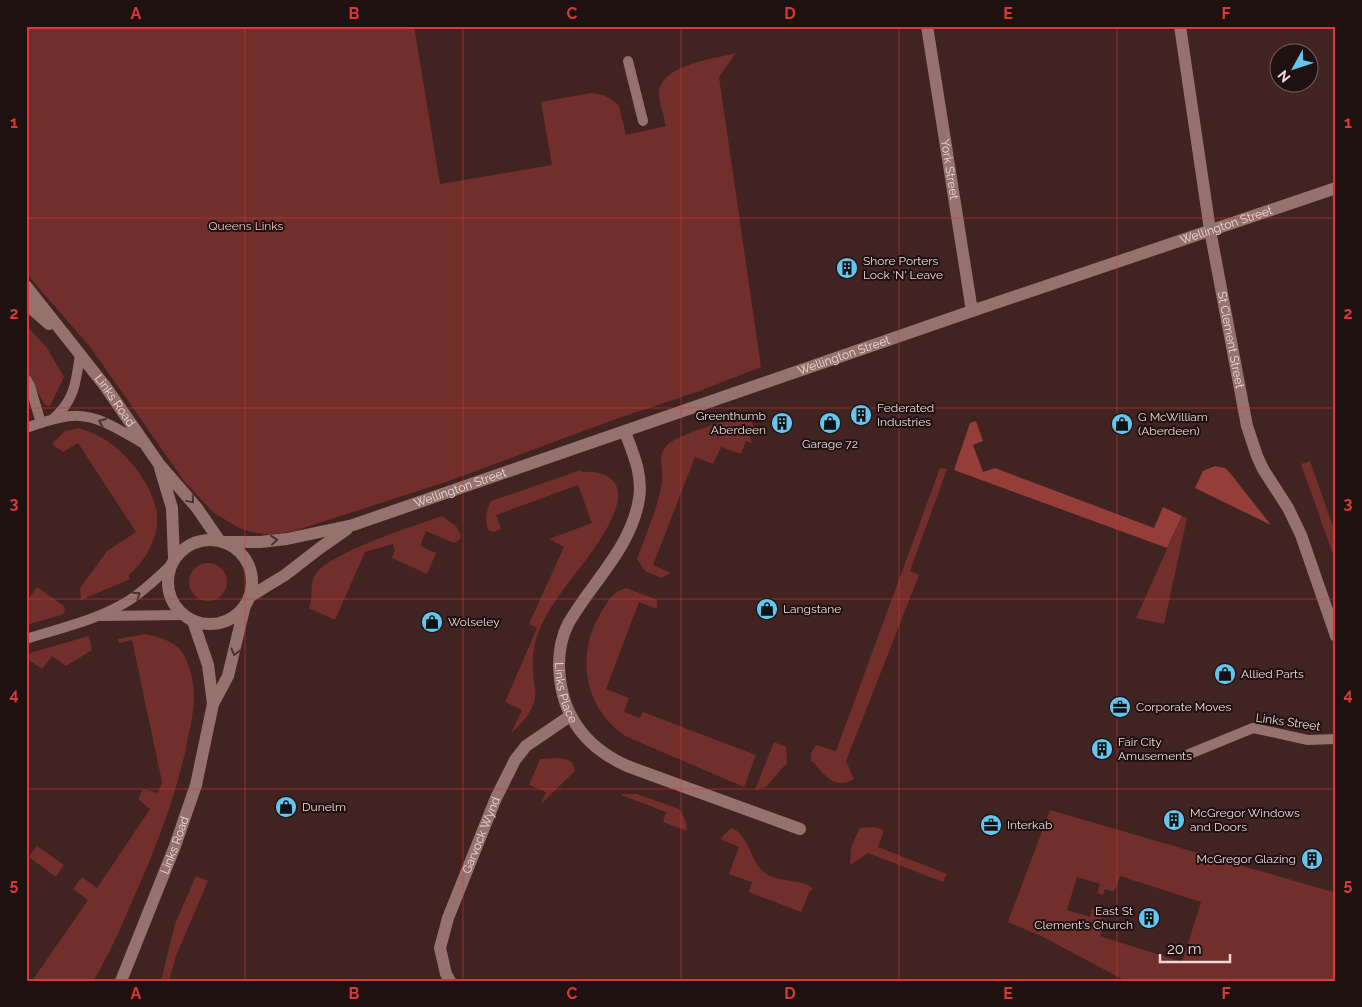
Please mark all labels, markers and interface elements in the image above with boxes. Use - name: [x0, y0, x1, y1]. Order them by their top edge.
- text: A: [131, 4, 142, 23]
- text: B: [349, 4, 360, 23]
- text: C: [567, 4, 578, 23]
- text: D: [784, 4, 796, 23]
- text: E: [1003, 4, 1013, 23]
- text: F: [1221, 4, 1231, 23]
- north arrow: [1270, 42, 1320, 92]
- text: N: [1274, 67, 1294, 86]
- text: 1: [10, 113, 18, 132]
- text: 1: [1344, 113, 1352, 132]
- street label: York Street: [938, 138, 961, 200]
- street label: Wellington Street: [1178, 203, 1274, 247]
- park label: Queens Links: [209, 219, 284, 233]
- place label: Shore Porters Lock 'N' Leave: [863, 254, 943, 282]
- building icon: Shore Porters Lock 'N' Leave: [835, 256, 859, 280]
- street label: St Clement Street: [1215, 290, 1247, 389]
- text: 2: [9, 304, 19, 323]
- text: 2: [1343, 304, 1353, 323]
- street label: Wellington Street: [796, 333, 892, 378]
- street label: Links Road: [92, 372, 138, 429]
- place label: Federated Industries: [877, 401, 934, 429]
- building icon: Federated Industries: [849, 403, 873, 427]
- place label: Greenthumb Aberdeen: [696, 409, 766, 437]
- place label: G McWilliam (Aberdeen): [1138, 410, 1208, 438]
- building icon: Greenthumb Aberdeen: [770, 411, 794, 435]
- shop icon: Garage 72: [818, 411, 842, 435]
- shop icon: G McWilliam (Aberdeen): [1110, 412, 1134, 436]
- one-way arrow: [98, 418, 107, 429]
- place label: Garage 72: [802, 437, 858, 451]
- street label: Wellington Street: [412, 466, 508, 510]
- text: 3: [10, 494, 19, 513]
- text: 3: [1344, 494, 1353, 513]
- one-way arrow: [185, 495, 194, 504]
- one-way arrow: [271, 535, 279, 546]
- one-way arrow: [131, 592, 141, 601]
- shop icon: Langstane: [755, 597, 779, 621]
- place label: Langstane: [783, 602, 841, 616]
- shop icon: Wolseley: [420, 610, 444, 634]
- place label: Wolseley: [448, 615, 500, 629]
- one-way arrow: [230, 648, 241, 657]
- street label: Links Place: [552, 662, 580, 726]
- shop icon: Allied Parts: [1213, 662, 1237, 686]
- place label: Allied Parts: [1241, 667, 1304, 681]
- text: 4: [9, 685, 19, 704]
- text: 4: [1343, 685, 1353, 704]
- office icon: Corporate Moves: [1108, 695, 1132, 719]
- place label: Corporate Moves: [1136, 700, 1231, 714]
- street label: Links Street: [1255, 711, 1321, 733]
- place label: Fair City Amusements: [1118, 735, 1192, 763]
- building icon: Fair City Amusements: [1090, 737, 1114, 761]
- shop icon: Dunelm: [274, 795, 298, 819]
- street label: Garvock Wynd: [459, 795, 503, 876]
- place label: Dunelm: [302, 800, 346, 814]
- place label: McGregor Windows and Doors: [1190, 806, 1300, 834]
- building icon: McGregor Windows and Doors: [1162, 808, 1186, 832]
- office icon: Interkab: [979, 813, 1003, 837]
- street label: Links Road: [157, 814, 192, 876]
- place label: Interkab: [1007, 818, 1052, 832]
- building icon: McGregor Glazing: [1300, 847, 1324, 871]
- place label: McGregor Glazing: [1196, 852, 1296, 866]
- text: 5: [10, 875, 19, 894]
- text: 5: [1344, 875, 1353, 894]
- place label: East St Clement's Church: [1034, 904, 1133, 932]
- building icon: East St Clement's Church: [1137, 906, 1161, 930]
- scale bar: [1160, 932, 1230, 964]
- text: 20 m: [1167, 940, 1202, 958]
- text: A: [131, 984, 142, 1003]
- text: B: [349, 984, 360, 1003]
- text: C: [567, 984, 578, 1003]
- text: D: [784, 984, 796, 1003]
- text: E: [1003, 984, 1013, 1003]
- text: F: [1221, 984, 1231, 1003]

